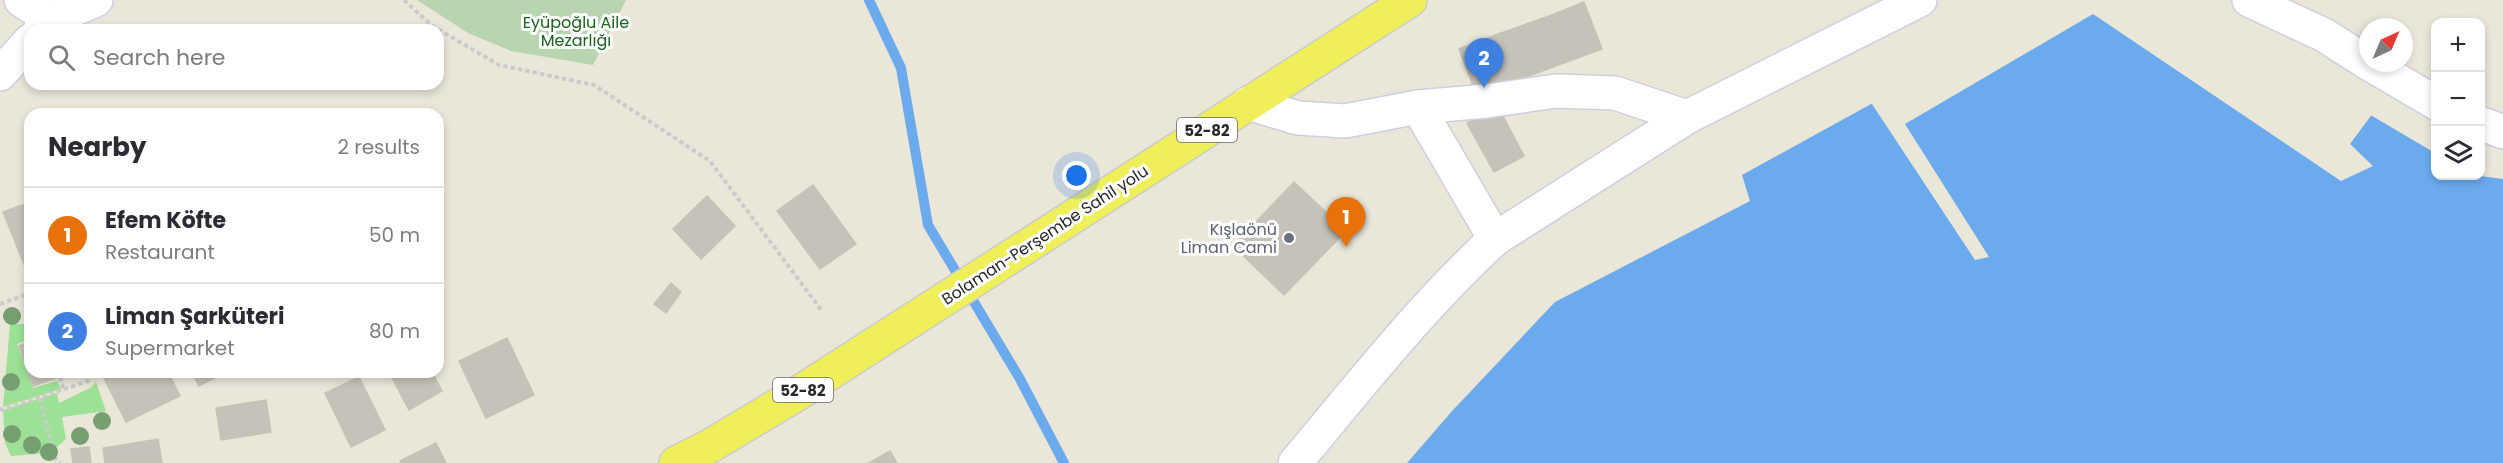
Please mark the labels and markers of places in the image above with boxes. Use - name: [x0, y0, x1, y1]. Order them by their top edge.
- pin: 2: [1464, 38, 1504, 88]
- pin: 1: [1326, 198, 1366, 247]
- place label: Kışlaönü Liman Cami: [1181, 218, 1277, 259]
- marker: Kışlaönü Liman Cami: [1282, 231, 1296, 245]

